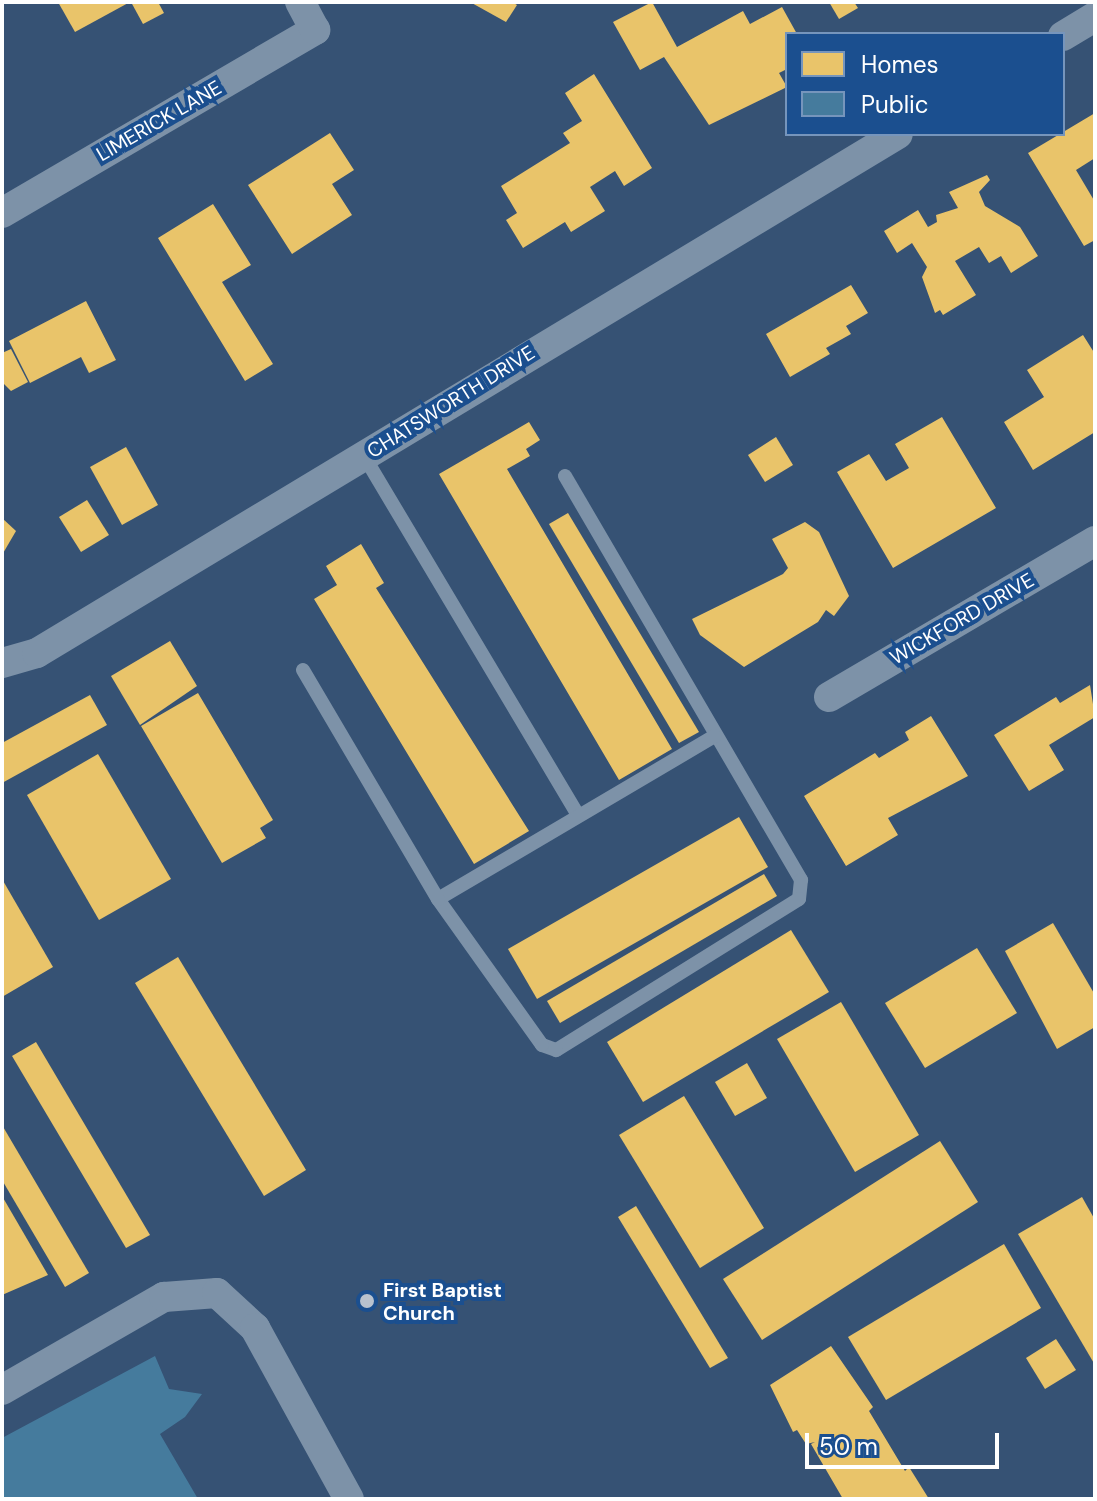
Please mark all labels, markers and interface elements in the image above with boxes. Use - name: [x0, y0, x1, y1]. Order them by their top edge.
- legend: [785, 32, 1065, 136]
- text: Homes: [861, 49, 939, 80]
- street label: LIMERICK LANE: [92, 76, 226, 166]
- text: Public: [861, 89, 929, 120]
- street label: CHATSWORTH DRIVE: [363, 341, 539, 463]
- street label: WICKFORD DRIVE: [886, 568, 1038, 670]
- place label: First Baptist Church: [383, 1278, 502, 1325]
- marker: First Baptist Church: [358, 1292, 376, 1310]
- scale bar: [809, 1417, 1003, 1467]
- text: 50 m: [819, 1431, 878, 1462]

